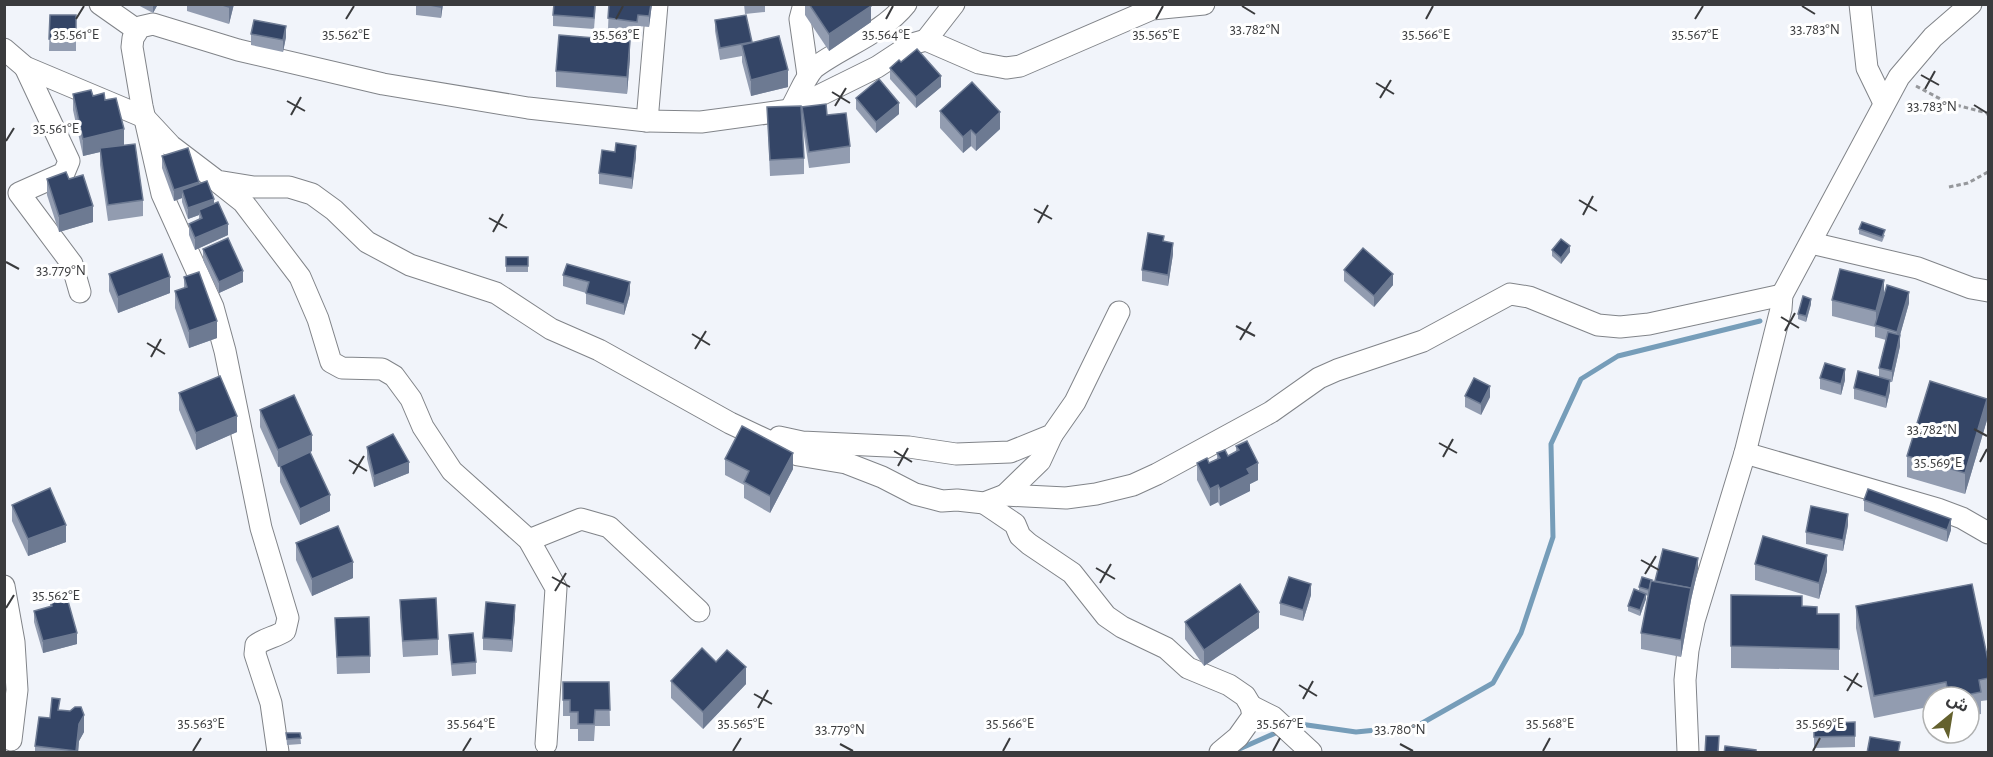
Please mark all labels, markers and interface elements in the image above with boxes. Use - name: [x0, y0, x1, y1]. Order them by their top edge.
- text: 33.782°N: [1230, 22, 1280, 37]
- text: 33.783°N: [1790, 22, 1840, 37]
- text: 35.561°E: [53, 27, 99, 42]
- text: 35.562°E: [322, 27, 370, 42]
- text: 35.563°E: [592, 27, 640, 42]
- text: 35.564°E: [862, 27, 910, 42]
- text: 35.565°E: [1132, 27, 1180, 42]
- text: 35.566°E: [1402, 27, 1450, 42]
- text: 35.567°E: [1671, 27, 1719, 42]
- text: 33.783°N: [1907, 99, 1957, 114]
- text: 35.561°E: [33, 121, 79, 136]
- text: 33.779°N: [36, 263, 86, 278]
- text: 33.782°N: [1907, 422, 1957, 437]
- text: 35.569°E: [1914, 455, 1962, 470]
- text: 35.562°E: [32, 588, 80, 603]
- north arrow: [1921, 685, 1981, 745]
- text: ش: [1944, 690, 1972, 716]
- text: 35.563°E: [177, 716, 225, 731]
- text: 35.564°E: [447, 716, 495, 731]
- text: 35.565°E: [717, 716, 765, 731]
- text: 35.566°E: [986, 716, 1034, 731]
- text: 35.567°E: [1256, 716, 1304, 731]
- text: 35.568°E: [1526, 716, 1574, 731]
- text: 35.569°E: [1796, 716, 1844, 731]
- text: 33.779°N: [815, 722, 865, 737]
- text: 33.780°N: [1374, 722, 1426, 737]

